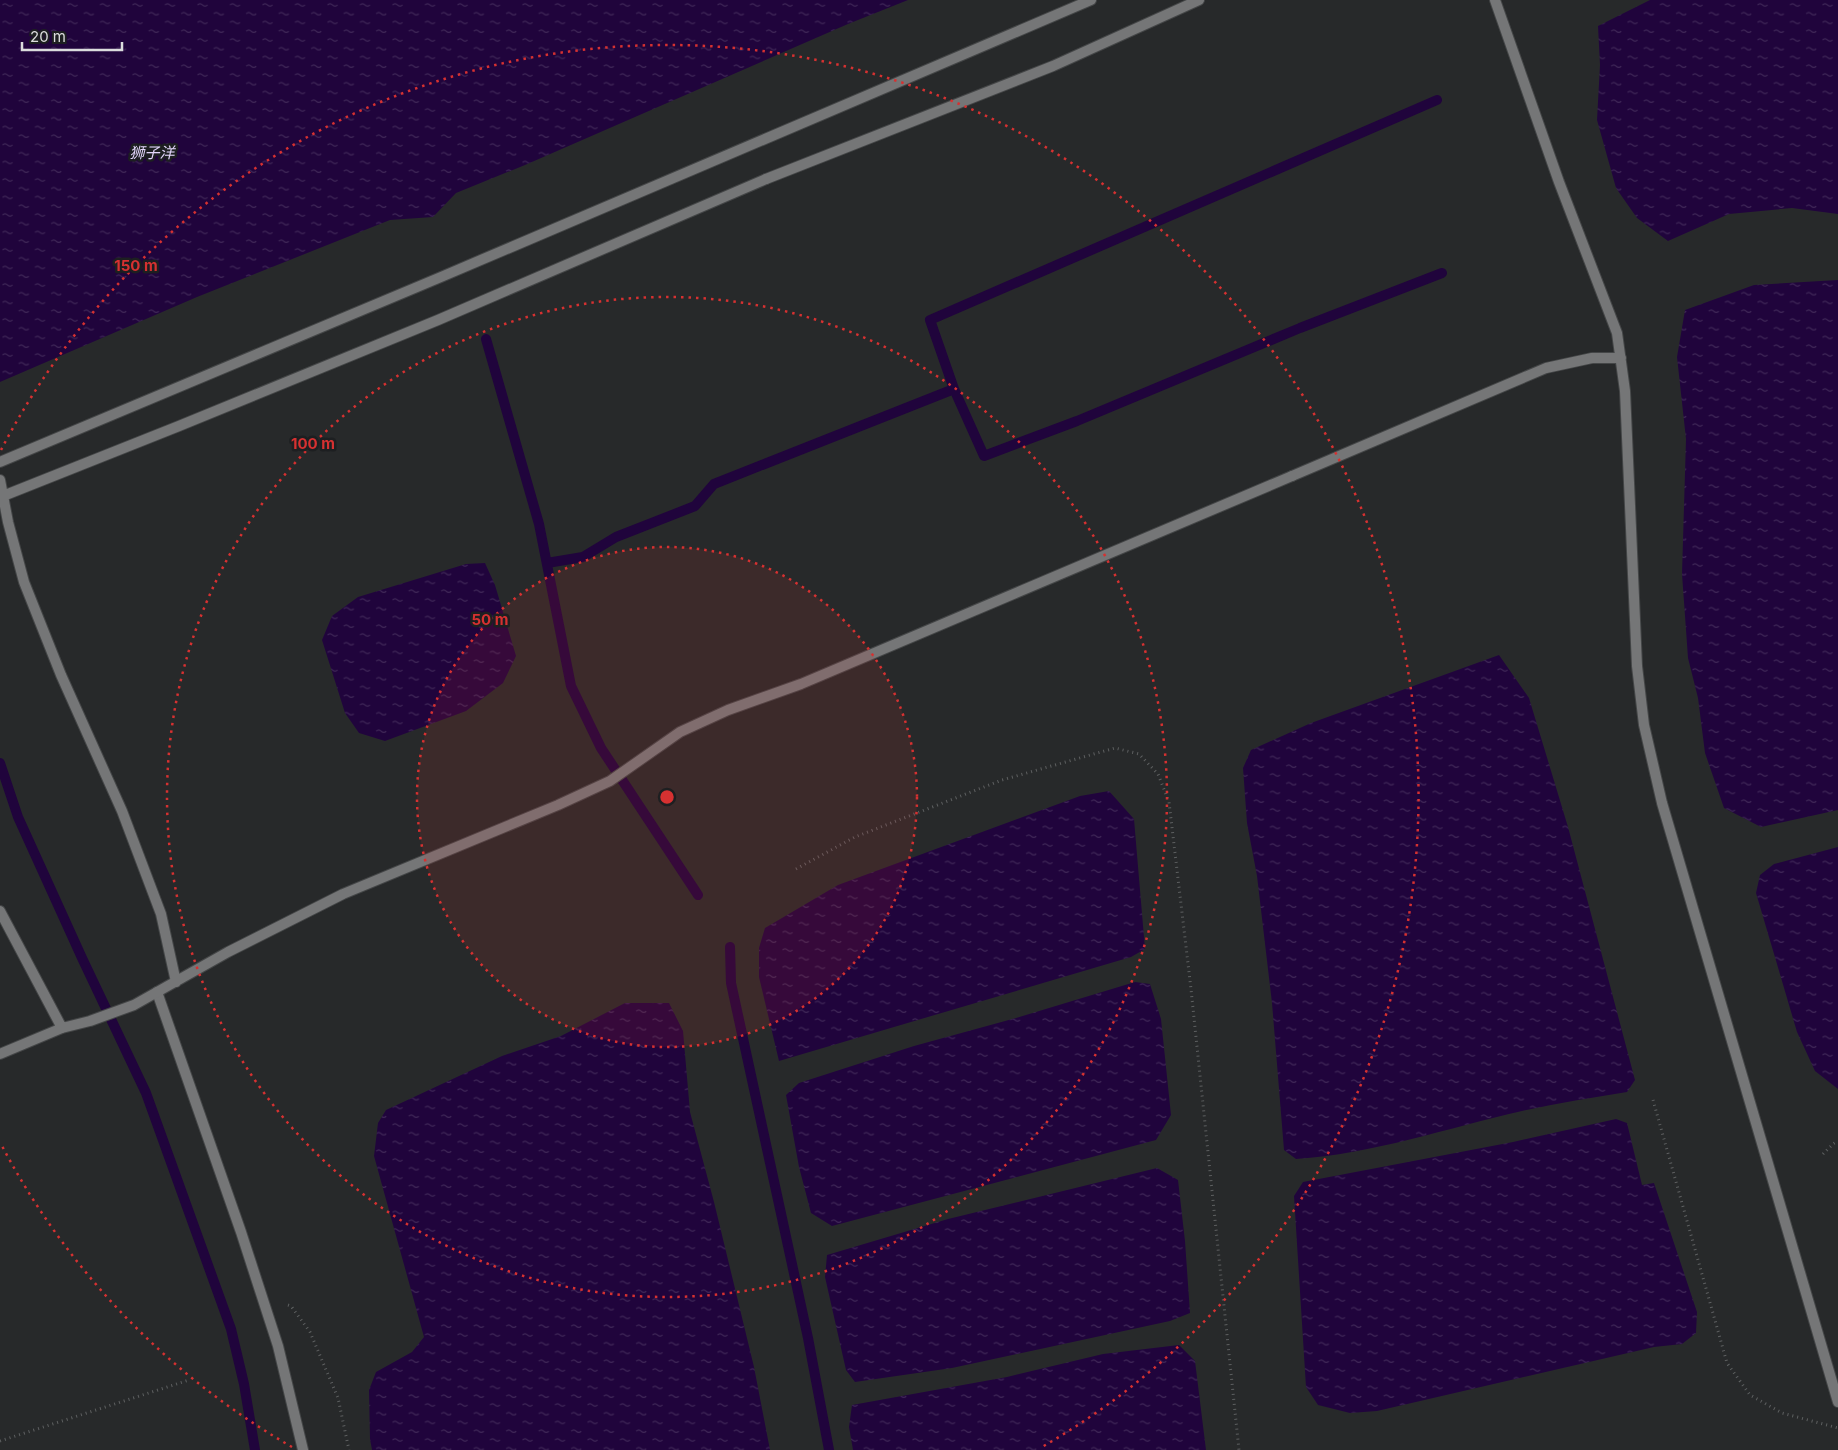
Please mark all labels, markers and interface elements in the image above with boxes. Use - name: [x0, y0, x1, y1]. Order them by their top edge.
- scale bar: [22, 20, 122, 52]
- text: 20 m: [30, 27, 66, 46]
- water label: 狮子洋: [129, 143, 176, 162]
- text: 150 m: [114, 256, 158, 275]
- text: 100 m: [291, 434, 335, 453]
- text: 50 m: [472, 610, 508, 629]
- centre of rings: [658, 788, 676, 806]

